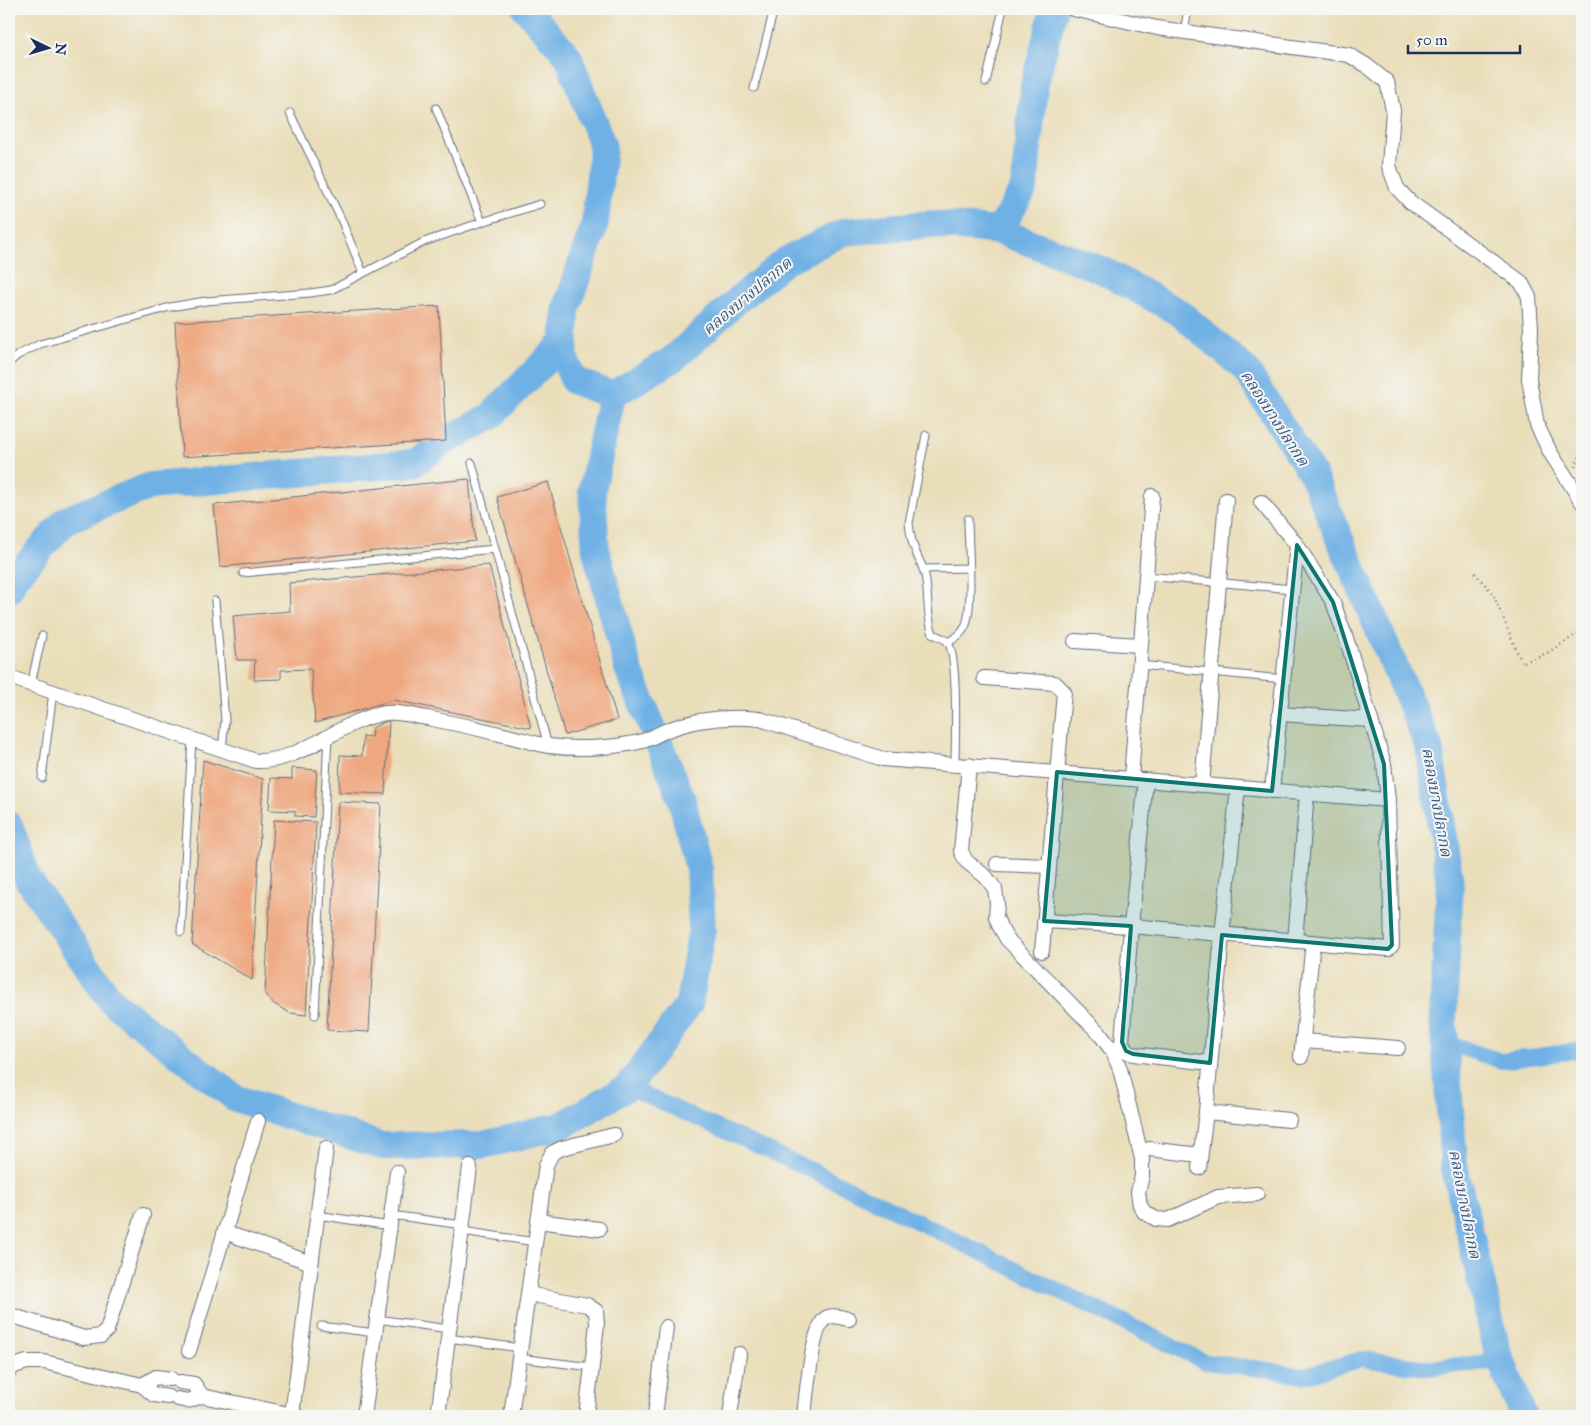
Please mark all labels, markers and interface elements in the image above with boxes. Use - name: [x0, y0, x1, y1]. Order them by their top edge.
- north arrow: [22, 22, 72, 72]
- scale bar: [1408, 22, 1521, 54]
- text: 50 m: [1416, 31, 1448, 49]
- text: N: [51, 42, 69, 56]
- water label: คลองบางปลากด: [699, 253, 796, 339]
- water label: คลองบางปลากด: [1237, 366, 1313, 470]
- water label: คลองบางปลากด: [1418, 746, 1456, 859]
- water label: คลองบางปลากด: [1445, 1148, 1485, 1261]

